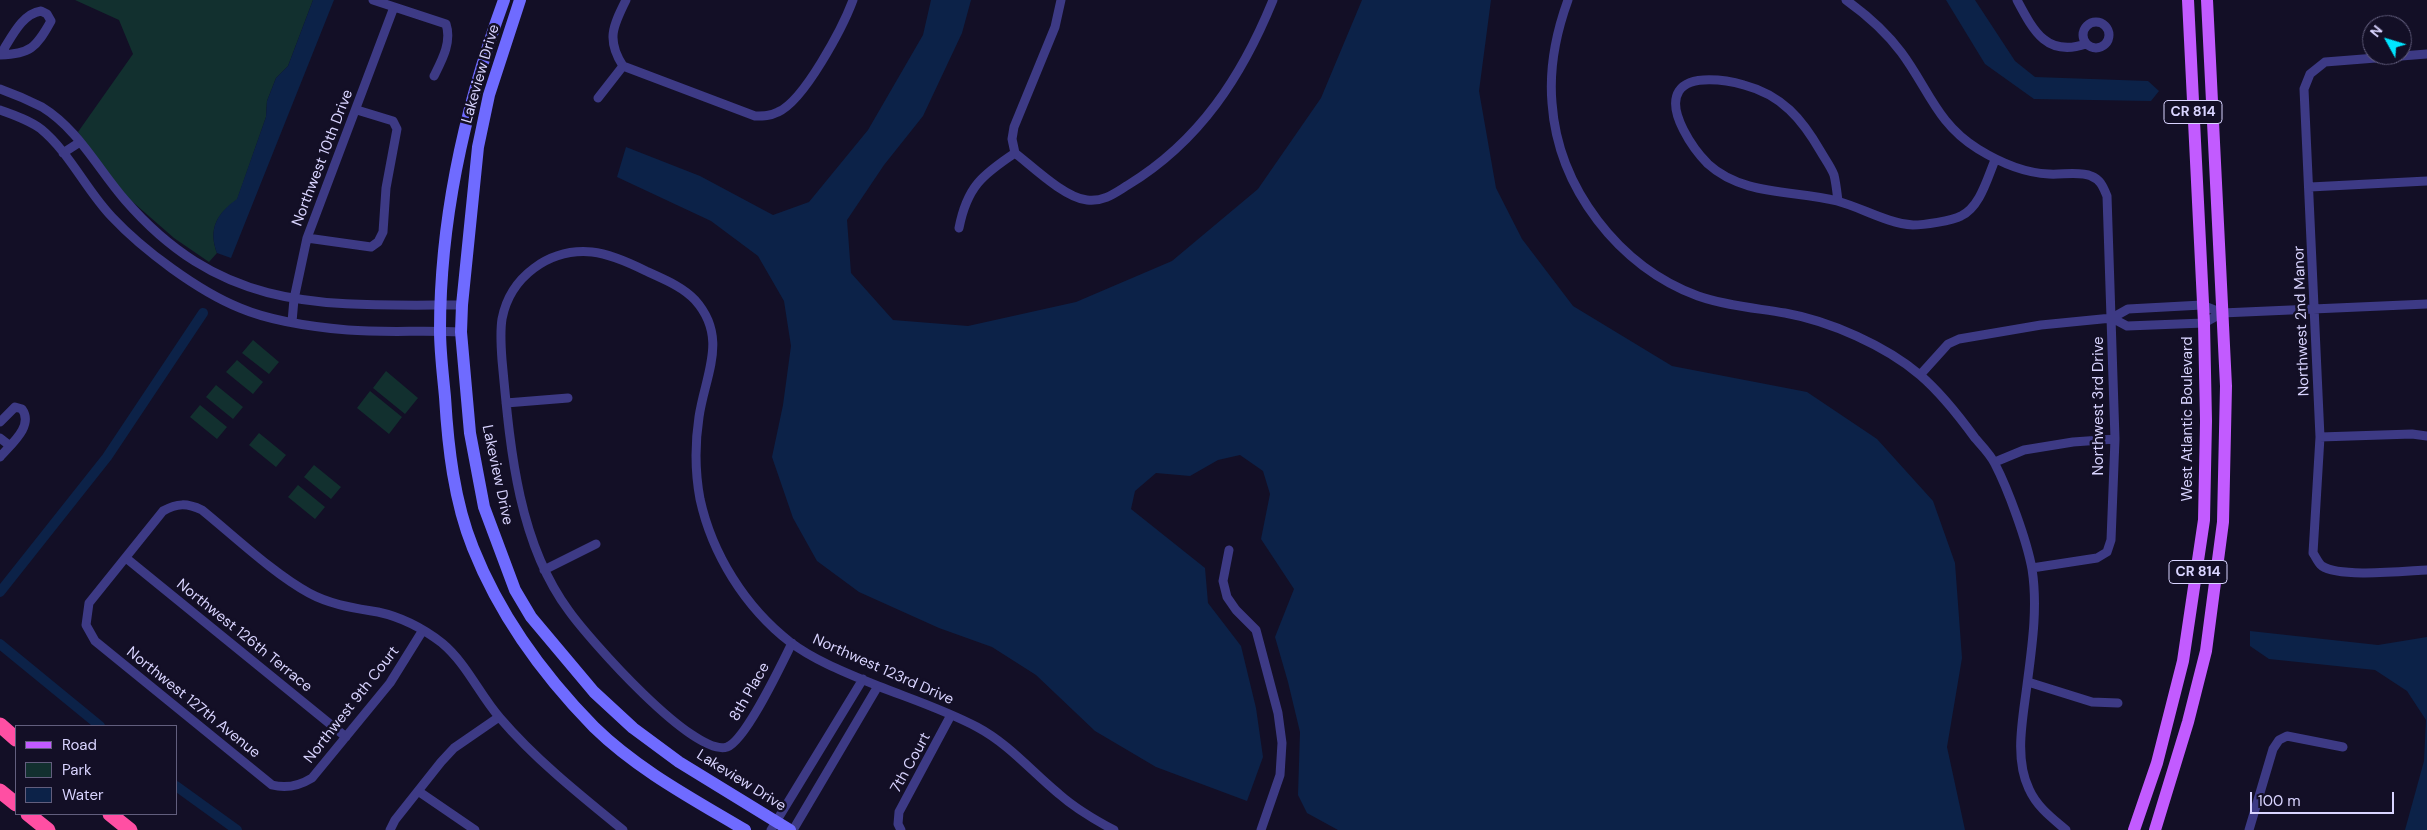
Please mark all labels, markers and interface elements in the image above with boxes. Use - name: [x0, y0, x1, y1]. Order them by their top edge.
- north arrow: [2362, 15, 2412, 65]
- text: N: [2366, 22, 2386, 41]
- street label: Lakeview Drive: [458, 23, 504, 125]
- street label: Northwest 10th Drive: [289, 87, 357, 229]
- road number: CR 814: [2164, 100, 2222, 124]
- street label: Northwest 2nd Manor: [2290, 245, 2314, 397]
- street label: Northwest 3rd Drive: [2090, 336, 2108, 476]
- street label: West Atlantic Boulevard: [2179, 336, 2197, 502]
- street label: Lakeview Drive: [478, 423, 516, 527]
- road number: CR 814: [2169, 560, 2227, 584]
- street label: Northwest 126th Terrace: [173, 576, 315, 696]
- street label: Northwest 123rd Drive: [810, 631, 956, 709]
- street label: Northwest 9th Court: [301, 643, 403, 767]
- street label: Northwest 127th Avenue: [123, 644, 263, 762]
- street label: 8th Place: [726, 659, 774, 725]
- legend: [15, 725, 178, 815]
- street label: 7th Court: [887, 730, 935, 796]
- text: Road: [62, 735, 97, 755]
- street label: Lakeview Drive: [693, 746, 789, 816]
- text: Park: [62, 760, 92, 780]
- scale bar: [2252, 782, 2396, 814]
- text: Water: [62, 785, 103, 805]
- text: 100 m: [2258, 791, 2301, 811]

